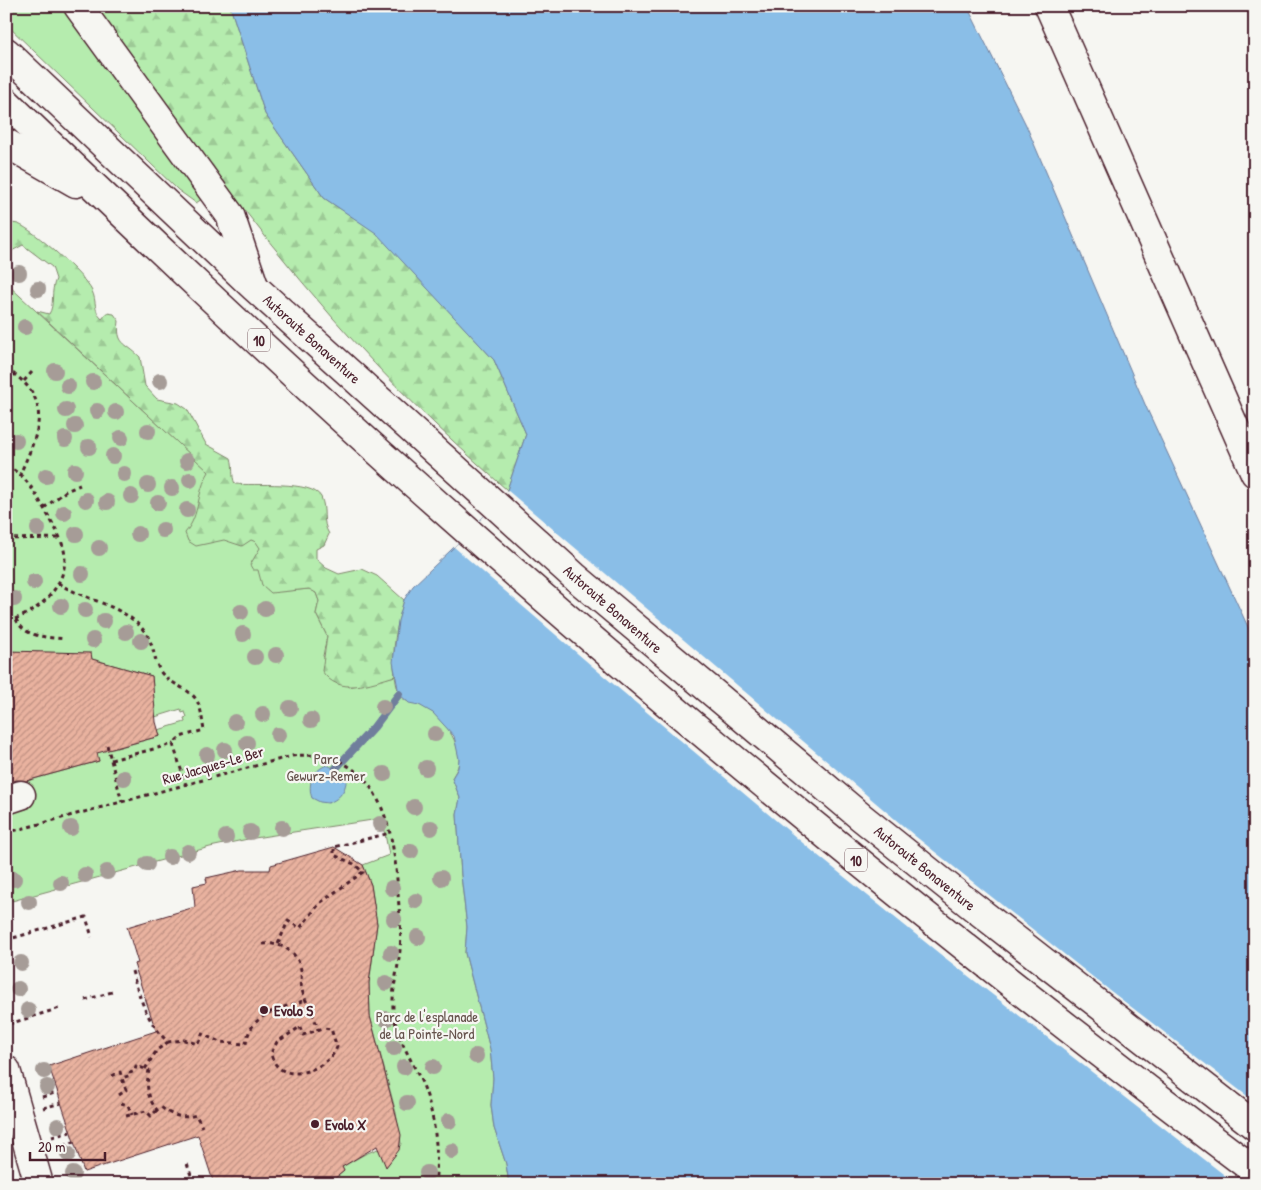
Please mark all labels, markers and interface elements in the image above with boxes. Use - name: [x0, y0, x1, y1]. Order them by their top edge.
- street label: Autoroute Bonaventure: [259, 289, 365, 389]
- road number: 10: [248, 328, 270, 352]
- street label: Autoroute Bonaventure: [559, 560, 667, 658]
- street label: Rue Jacques-Le Ber: [160, 740, 266, 790]
- park label: Parc Gewurz-Remer: [286, 748, 366, 786]
- street label: Autoroute Bonaventure: [870, 821, 980, 915]
- road number: 10: [845, 848, 867, 872]
- place label: Evolo S: [274, 1000, 313, 1021]
- marker: Evolo S: [258, 1004, 270, 1016]
- park label: Parc de l'esplanade de la Pointe-Nord: [376, 1006, 478, 1044]
- place label: Evolo X: [325, 1114, 366, 1135]
- marker: Evolo X: [309, 1118, 321, 1130]
- scale bar: [30, 1130, 105, 1162]
- text: 20 m: [38, 1136, 65, 1157]

